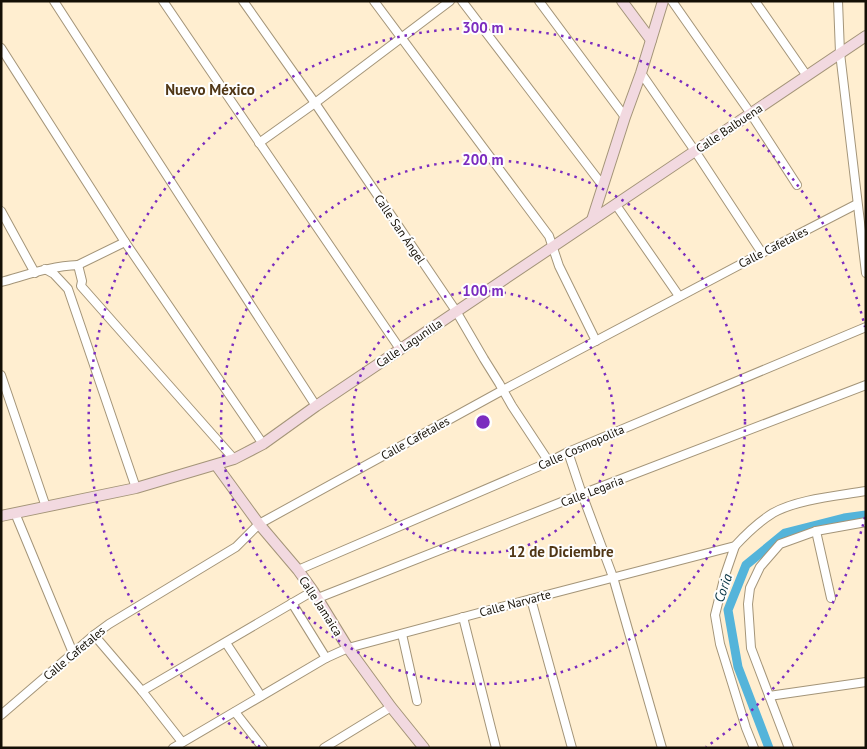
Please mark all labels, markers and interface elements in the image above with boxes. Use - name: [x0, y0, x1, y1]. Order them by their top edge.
- text: 300 m: [462, 18, 504, 37]
- district label: Nuevo México: [165, 80, 255, 99]
- street label: Calle Balbuena: [693, 100, 765, 156]
- text: 200 m: [462, 150, 504, 169]
- street label: Calle San Ángel: [371, 192, 429, 267]
- street label: Calle Cafetales: [736, 223, 810, 271]
- text: 100 m: [462, 281, 504, 300]
- street label: Calle Lagunilla: [373, 315, 445, 371]
- street label: Calle Cafetales: [378, 413, 452, 463]
- centre of rings: [474, 413, 492, 431]
- street label: Calle Cosmopolita: [536, 421, 626, 473]
- street label: Calle Legaria: [558, 472, 626, 510]
- district label: 12 de Diciembre: [508, 542, 614, 561]
- water label: Coria: [710, 571, 736, 605]
- street label: Calle Jamaica: [296, 573, 346, 639]
- street label: Calle Narvarte: [478, 586, 552, 620]
- street label: Calle Cafetales: [40, 623, 108, 683]

